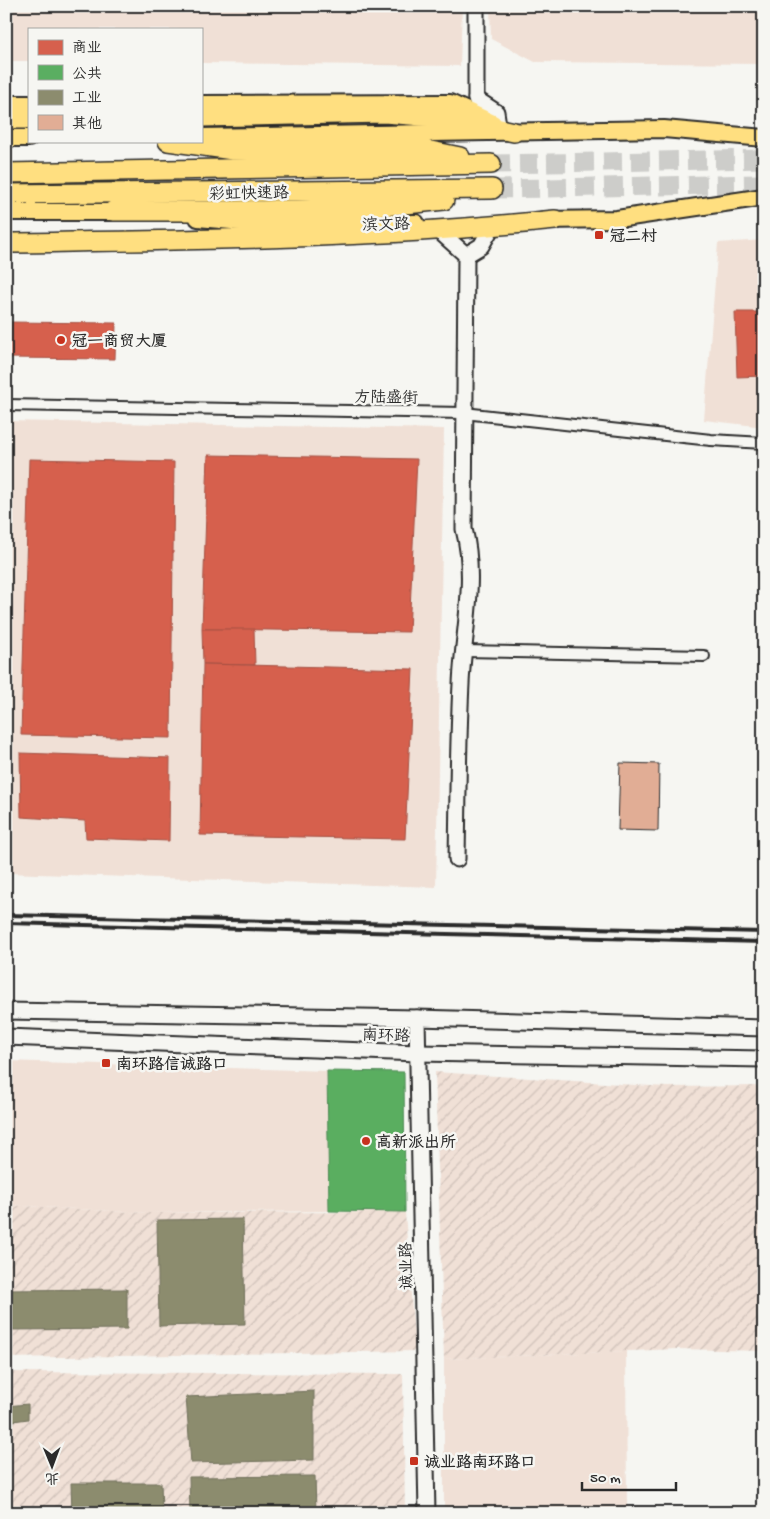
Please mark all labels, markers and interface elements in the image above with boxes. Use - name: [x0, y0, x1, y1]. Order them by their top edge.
- legend: [28, 28, 202, 142]
- text: 商业: [72, 39, 102, 58]
- text: 公共: [72, 66, 102, 84]
- text: 工业: [72, 90, 102, 108]
- text: 其他: [72, 115, 102, 134]
- street label: 彩虹快速路: [209, 183, 289, 206]
- street label: 滨文路: [362, 215, 410, 236]
- place label: 冠二村: [609, 228, 657, 248]
- marker: 冠二村: [593, 229, 605, 241]
- place label: 冠一商贸大厦: [71, 333, 167, 353]
- marker: 冠一商贸大厦: [55, 334, 67, 346]
- street label: 方陆盛街: [354, 387, 418, 410]
- street label: 南环路: [362, 1025, 410, 1048]
- place label: 南环路信诚路口: [116, 1055, 228, 1076]
- marker: 南环路信诚路口: [100, 1057, 112, 1069]
- place label: 高新派出所: [376, 1133, 456, 1154]
- marker: 高新派出所: [360, 1135, 372, 1147]
- street label: 诚业路: [397, 1242, 418, 1290]
- north arrow: [28, 1442, 78, 1492]
- place label: 诚业路南环路口: [424, 1453, 536, 1474]
- marker: 诚业路南环路口: [408, 1455, 420, 1467]
- scale bar: [582, 1459, 676, 1491]
- text: 北: [45, 1468, 59, 1485]
- text: 50 m: [590, 1470, 621, 1488]

